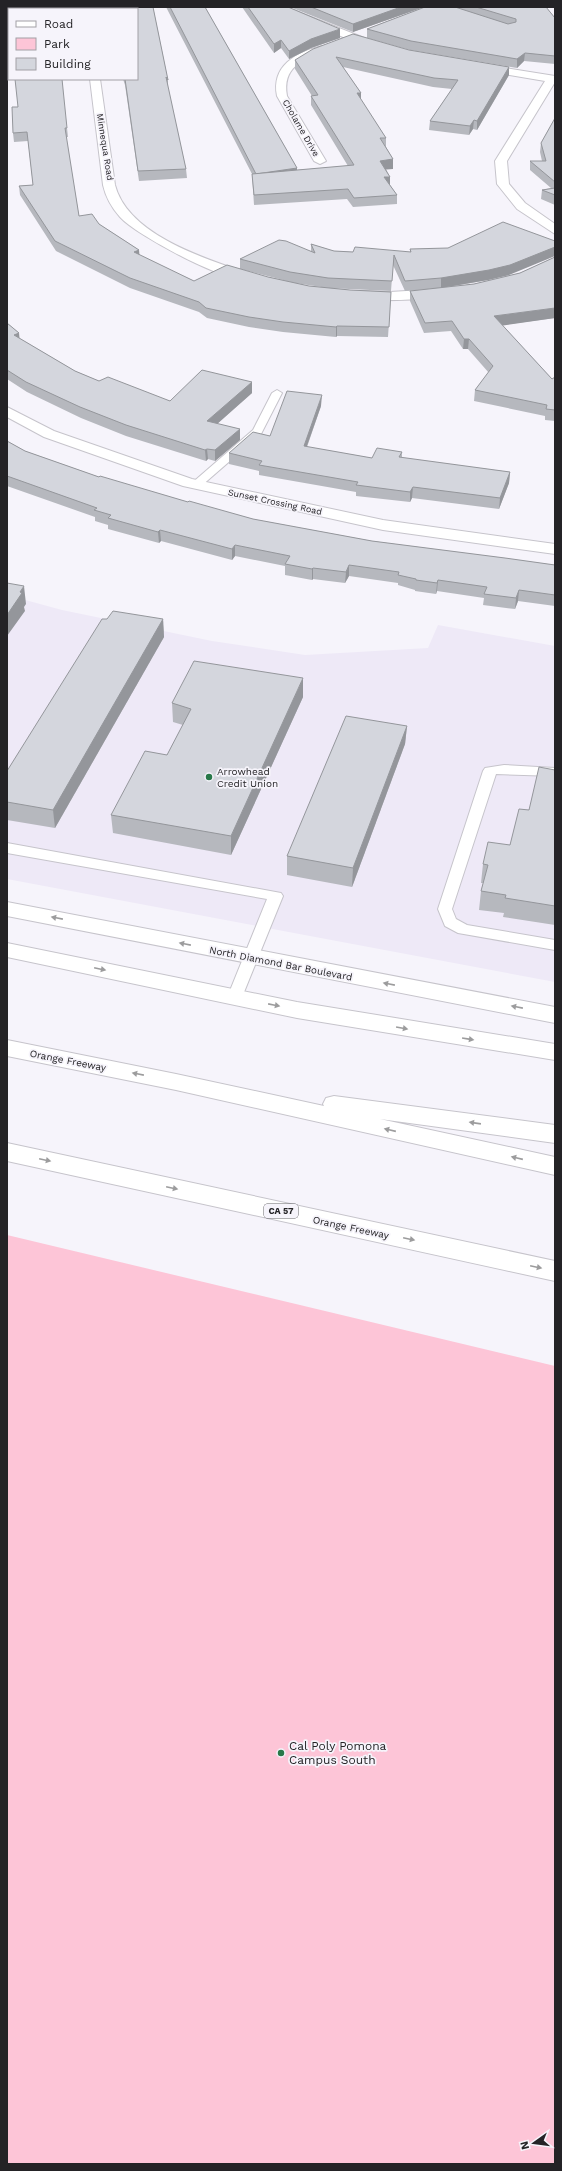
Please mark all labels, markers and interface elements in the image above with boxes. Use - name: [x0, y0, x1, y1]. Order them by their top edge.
- legend: [8, 8, 138, 80]
- text: Road: [44, 17, 73, 31]
- text: Park: [44, 37, 70, 51]
- text: Building: [44, 57, 91, 71]
- street label: Cholame Drive: [281, 98, 321, 158]
- street label: Minnequa Road: [95, 113, 115, 181]
- street label: Sunset Crossing Road: [227, 487, 323, 517]
- place label: Arrowhead Credit Union: [217, 766, 278, 789]
- marker: Arrowhead Credit Union: [204, 772, 214, 782]
- one-way arrow: [51, 915, 64, 921]
- one-way arrow: [179, 940, 191, 946]
- street label: North Diamond Bar Boulevard: [208, 944, 353, 983]
- one-way arrow: [94, 966, 106, 972]
- one-way arrow: [383, 980, 395, 986]
- one-way arrow: [267, 1003, 280, 1009]
- one-way arrow: [511, 1004, 523, 1010]
- one-way arrow: [396, 1025, 408, 1031]
- one-way arrow: [462, 1036, 474, 1042]
- street label: Orange Freeway: [29, 1048, 108, 1073]
- one-way arrow: [132, 1071, 144, 1077]
- one-way arrow: [469, 1120, 481, 1126]
- one-way arrow: [384, 1126, 396, 1132]
- one-way arrow: [511, 1154, 523, 1160]
- one-way arrow: [39, 1158, 51, 1164]
- one-way arrow: [166, 1185, 178, 1191]
- road number: CA 57: [264, 1204, 298, 1218]
- street label: Orange Freeway: [312, 1214, 391, 1241]
- one-way arrow: [402, 1236, 415, 1242]
- one-way arrow: [530, 1264, 542, 1270]
- place label: Cal Poly Pomona Campus South: [289, 1739, 387, 1767]
- marker: Cal Poly Pomona Campus South: [276, 1748, 286, 1758]
- north arrow: [514, 2123, 554, 2163]
- text: N: [517, 2140, 532, 2151]

